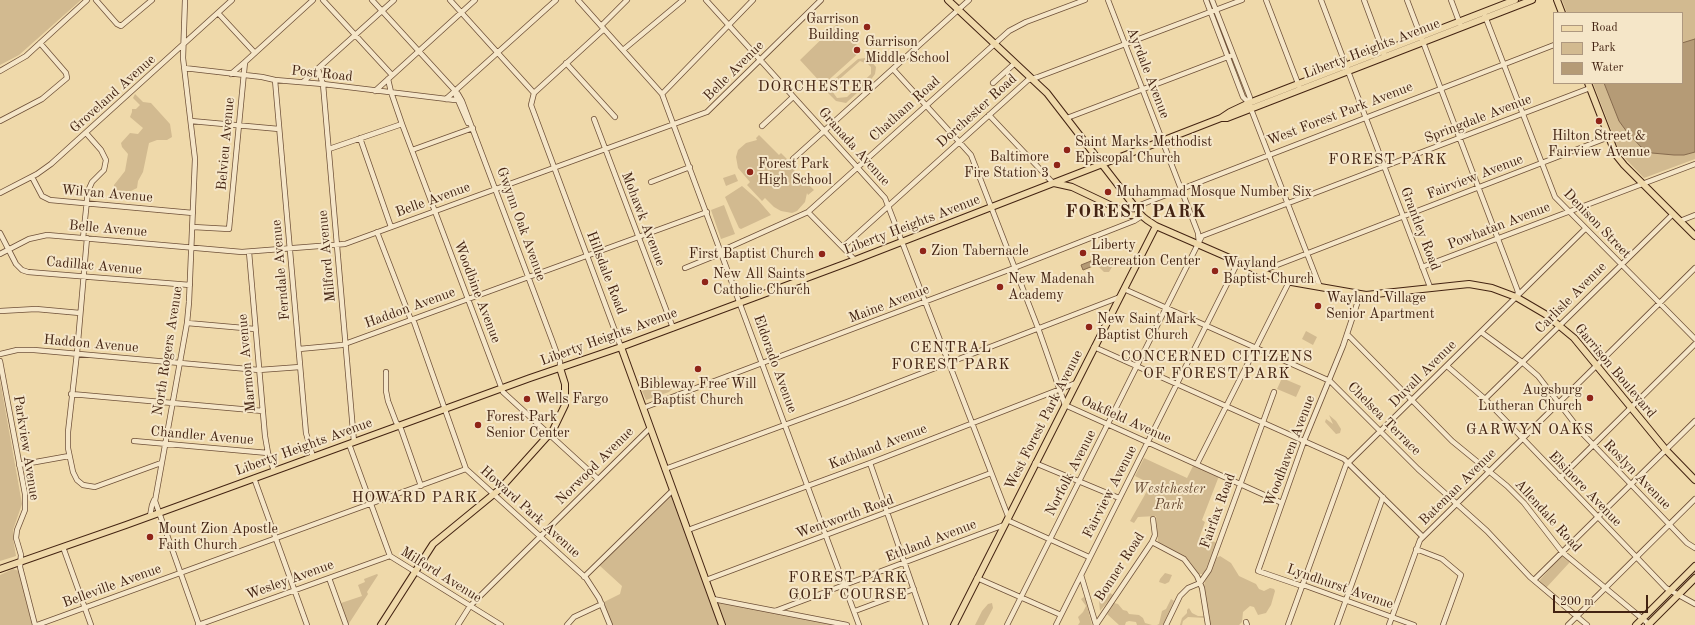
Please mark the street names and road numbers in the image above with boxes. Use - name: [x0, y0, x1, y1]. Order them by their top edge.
- street label: Liberty Heights Avenue: [1302, 15, 1442, 83]
- street label: Ayrdale Avenue: [1123, 25, 1173, 121]
- street label: Belle Avenue: [700, 37, 768, 105]
- street label: Groveland Avenue: [67, 51, 159, 137]
- street label: Post Road: [290, 62, 354, 86]
- street label: Dorchester Road: [933, 71, 1021, 151]
- street label: Chatham Road: [866, 73, 944, 145]
- street label: West Forest Park Avenue: [1265, 78, 1415, 150]
- street label: Springdale Avenue: [1422, 91, 1534, 147]
- street label: Belvieu Avenue: [214, 97, 238, 191]
- street label: Granada Avenue: [814, 104, 894, 190]
- street label: Fairview Avenue: [1424, 151, 1526, 203]
- street label: Gwynn Oak Avenue: [493, 165, 549, 283]
- street label: Mohawk Avenue: [617, 170, 669, 268]
- street label: Belle Avenue: [393, 179, 473, 221]
- street label: Wilvan Avenue: [61, 182, 153, 206]
- street label: Grantley Road: [1396, 185, 1444, 273]
- street label: Denison Street: [1560, 186, 1634, 262]
- street label: Liberty Heights Avenue: [842, 191, 982, 259]
- street label: Powhatan Avenue: [1445, 199, 1553, 253]
- street label: Milford Avenue: [315, 209, 339, 303]
- street label: Belle Avenue: [68, 217, 148, 241]
- street label: Ferndale Avenue: [268, 219, 294, 321]
- street label: Hillsdale Road: [582, 229, 630, 317]
- street label: Woodbine Avenue: [450, 239, 504, 345]
- street label: Cadillac Avenue: [45, 253, 143, 279]
- street label: Carlisle Avenue: [1532, 259, 1610, 337]
- street label: Maine Avenue: [846, 281, 932, 327]
- street label: Haddon Avenue: [362, 284, 458, 332]
- street label: North Rogers Avenue: [149, 285, 187, 417]
- street label: Liberty Heights Avenue: [538, 304, 680, 370]
- street label: Marmon Avenue: [234, 313, 260, 413]
- street label: Eldorado Avenue: [749, 313, 801, 415]
- street label: Garrison Boulevard: [1571, 320, 1659, 422]
- street label: Haddon Avenue: [43, 331, 139, 357]
- street label: Duvall Avenue: [1386, 337, 1460, 411]
- street label: West Forest Park Avenue: [1001, 347, 1087, 493]
- street label: Chelsea Terrace: [1344, 379, 1424, 459]
- street label: Oakfield Avenue: [1078, 393, 1174, 447]
- street label: Woodhaven Avenue: [1261, 393, 1319, 509]
- street label: Parkview Avenue: [9, 394, 43, 502]
- street label: Liberty Heights Avenue: [233, 414, 375, 480]
- street label: Kathland Avenue: [826, 421, 930, 473]
- street label: Chandler Avenue: [150, 423, 254, 449]
- street label: Norwood Avenue: [553, 424, 637, 508]
- street label: Norfolk Avenue: [1042, 427, 1100, 519]
- street label: Roslyn Avenue: [1600, 437, 1674, 513]
- street label: Fairview Avenue: [1079, 443, 1141, 541]
- street label: Bateman Avenue: [1416, 445, 1500, 529]
- street label: Elsinore Avenue: [1545, 448, 1625, 530]
- street label: Howard Park Avenue: [476, 463, 584, 561]
- street label: Fairfax Road: [1197, 471, 1239, 551]
- street label: Allendale Road: [1511, 476, 1585, 556]
- street label: Wentworth Road: [794, 491, 896, 543]
- street label: Ethland Avenue: [883, 516, 979, 566]
- street label: Bonner Road: [1091, 529, 1149, 605]
- street label: Milford Avenue: [397, 543, 485, 607]
- street label: Wesley Avenue: [244, 556, 336, 604]
- street label: Belleville Avenue: [60, 560, 164, 612]
- street label: Lyndhurst Avenue: [1284, 561, 1396, 613]

